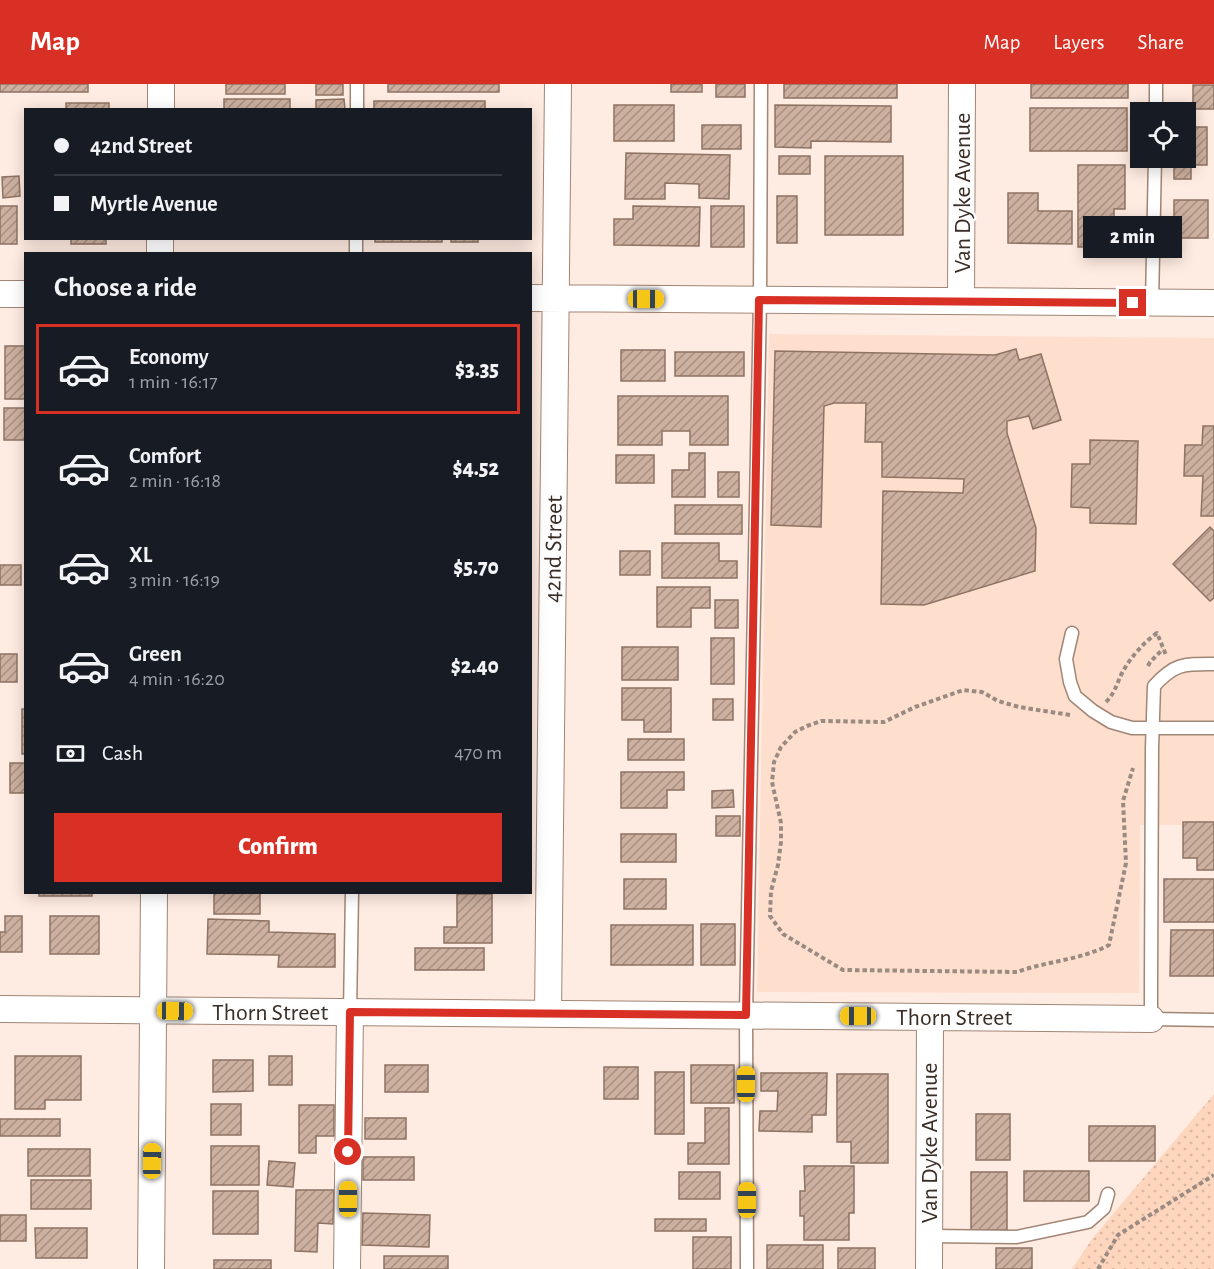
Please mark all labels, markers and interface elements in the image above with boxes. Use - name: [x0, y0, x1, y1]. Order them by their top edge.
- text: Map: [30, 28, 80, 56]
- text: Map: [984, 32, 1020, 53]
- text: Layers: [1053, 32, 1104, 53]
- text: Share: [1137, 32, 1184, 53]
- map controls: [1130, 102, 1196, 168]
- button: locate: [1130, 102, 1196, 168]
- street label: Van Dyke Avenue: [951, 113, 975, 273]
- text: 42nd Street: [90, 135, 192, 157]
- text: Myrtle Avenue: [90, 193, 218, 215]
- callout: 2 min: [1084, 216, 1182, 258]
- text: 2 min: [1110, 227, 1155, 247]
- text: Choose a ride: [54, 274, 197, 301]
- route end: [1119, 289, 1146, 316]
- car: [628, 290, 664, 308]
- icon: car: [57, 342, 111, 396]
- text: Economy: [129, 346, 209, 368]
- text: $3.35: [455, 358, 499, 380]
- text: 1 min · 16:17: [129, 372, 218, 392]
- icon: car: [57, 441, 111, 495]
- text: Comfort: [129, 445, 201, 467]
- text: $4.52: [452, 457, 499, 479]
- text: 2 min · 16:18: [129, 471, 221, 491]
- street label: 42nd Street: [541, 495, 567, 603]
- icon: car: [57, 540, 111, 594]
- text: XL: [129, 544, 152, 566]
- text: $5.70: [453, 556, 499, 578]
- text: 3 min · 16:19: [129, 570, 220, 590]
- icon: car: [57, 639, 111, 693]
- text: Green: [129, 643, 182, 665]
- text: $2.40: [451, 655, 499, 677]
- text: 4 min · 16:20: [129, 669, 225, 689]
- icon: cash: [54, 737, 87, 770]
- text: Cash: [102, 742, 143, 764]
- text: 470 m: [454, 743, 502, 763]
- button: Confirm: [54, 813, 502, 882]
- street label: Thorn Street: [212, 1001, 328, 1025]
- car: [157, 1002, 193, 1020]
- street label: Thorn Street: [896, 1006, 1012, 1030]
- car: [840, 1007, 876, 1025]
- street label: Van Dyke Avenue: [918, 1063, 942, 1223]
- car: [737, 1066, 755, 1102]
- route start: [334, 1138, 361, 1165]
- car: [143, 1143, 161, 1179]
- car: [339, 1181, 357, 1217]
- car: [738, 1182, 756, 1218]

